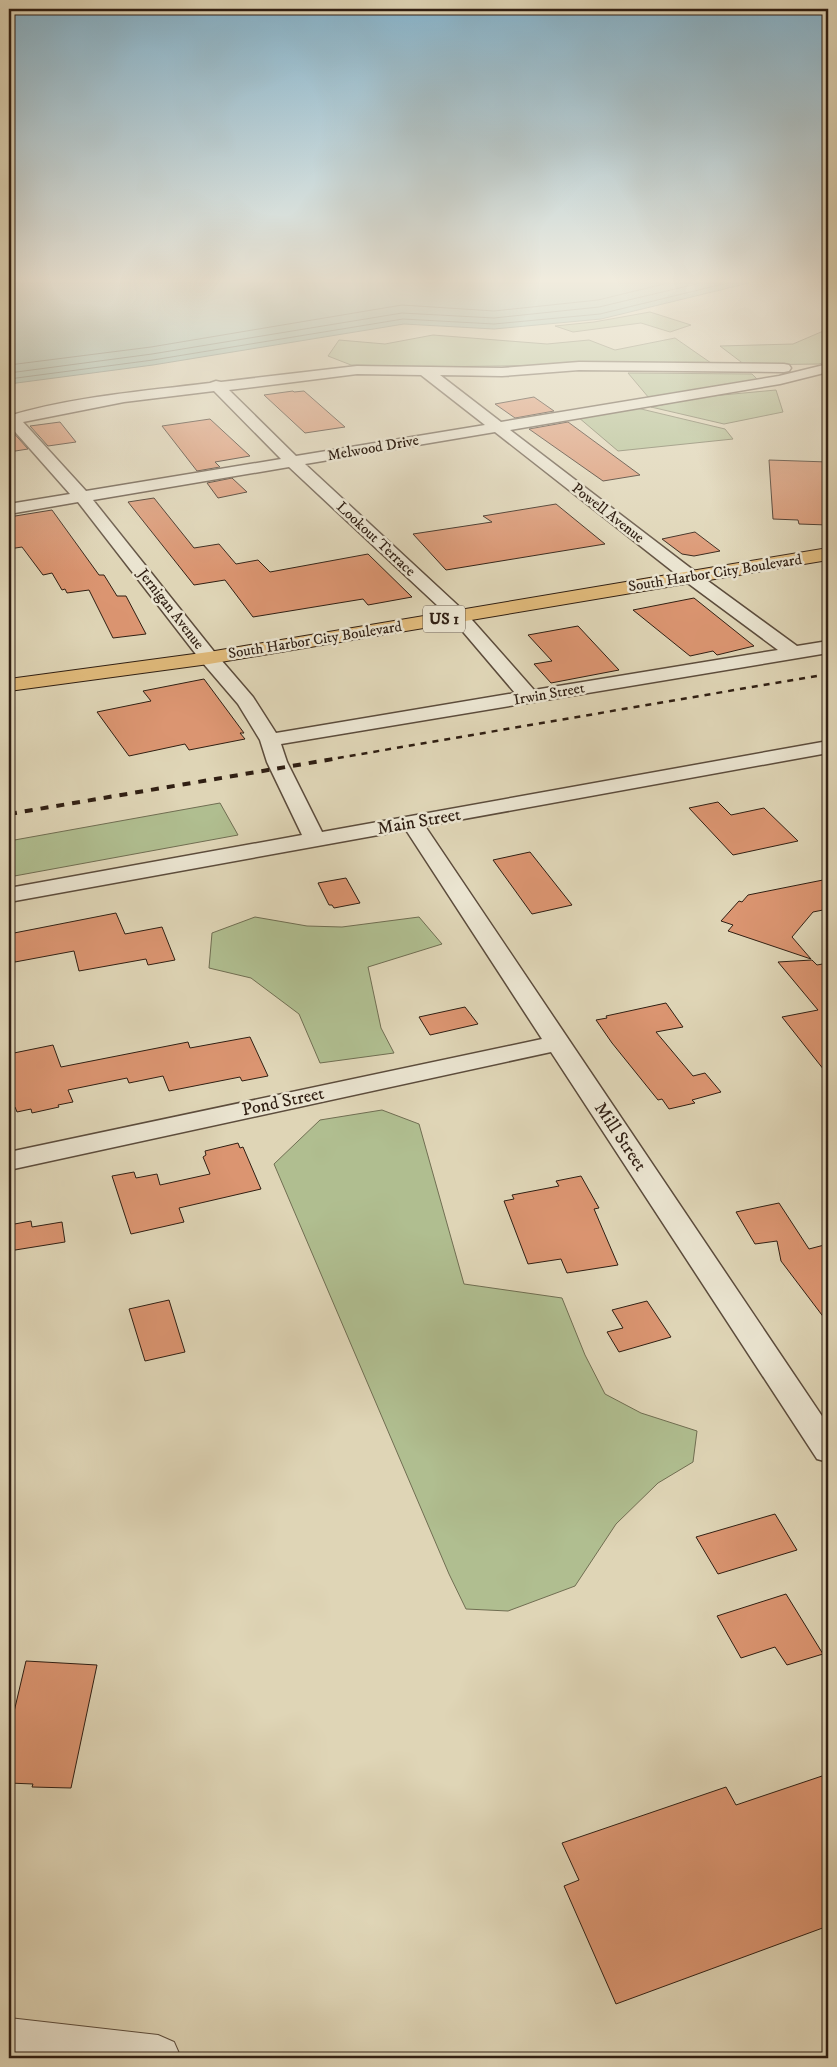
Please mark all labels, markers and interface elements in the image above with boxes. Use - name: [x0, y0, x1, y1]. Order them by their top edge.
- street label: Melwood Drive: [326, 431, 420, 465]
- street label: Powell Avenue: [568, 479, 648, 547]
- street label: Lookout Terrace: [332, 497, 420, 581]
- street label: South Harbor City Boulevard: [627, 550, 804, 596]
- street label: Jernigan Avenue: [132, 563, 208, 653]
- road number: US 1: [423, 606, 465, 632]
- street label: South Harbor City Boulevard: [227, 617, 404, 663]
- street label: Irwin Street: [512, 678, 586, 710]
- street label: Main Street: [375, 804, 463, 840]
- street label: Pond Street: [240, 1082, 326, 1121]
- street label: Mill Street: [589, 1098, 651, 1176]

